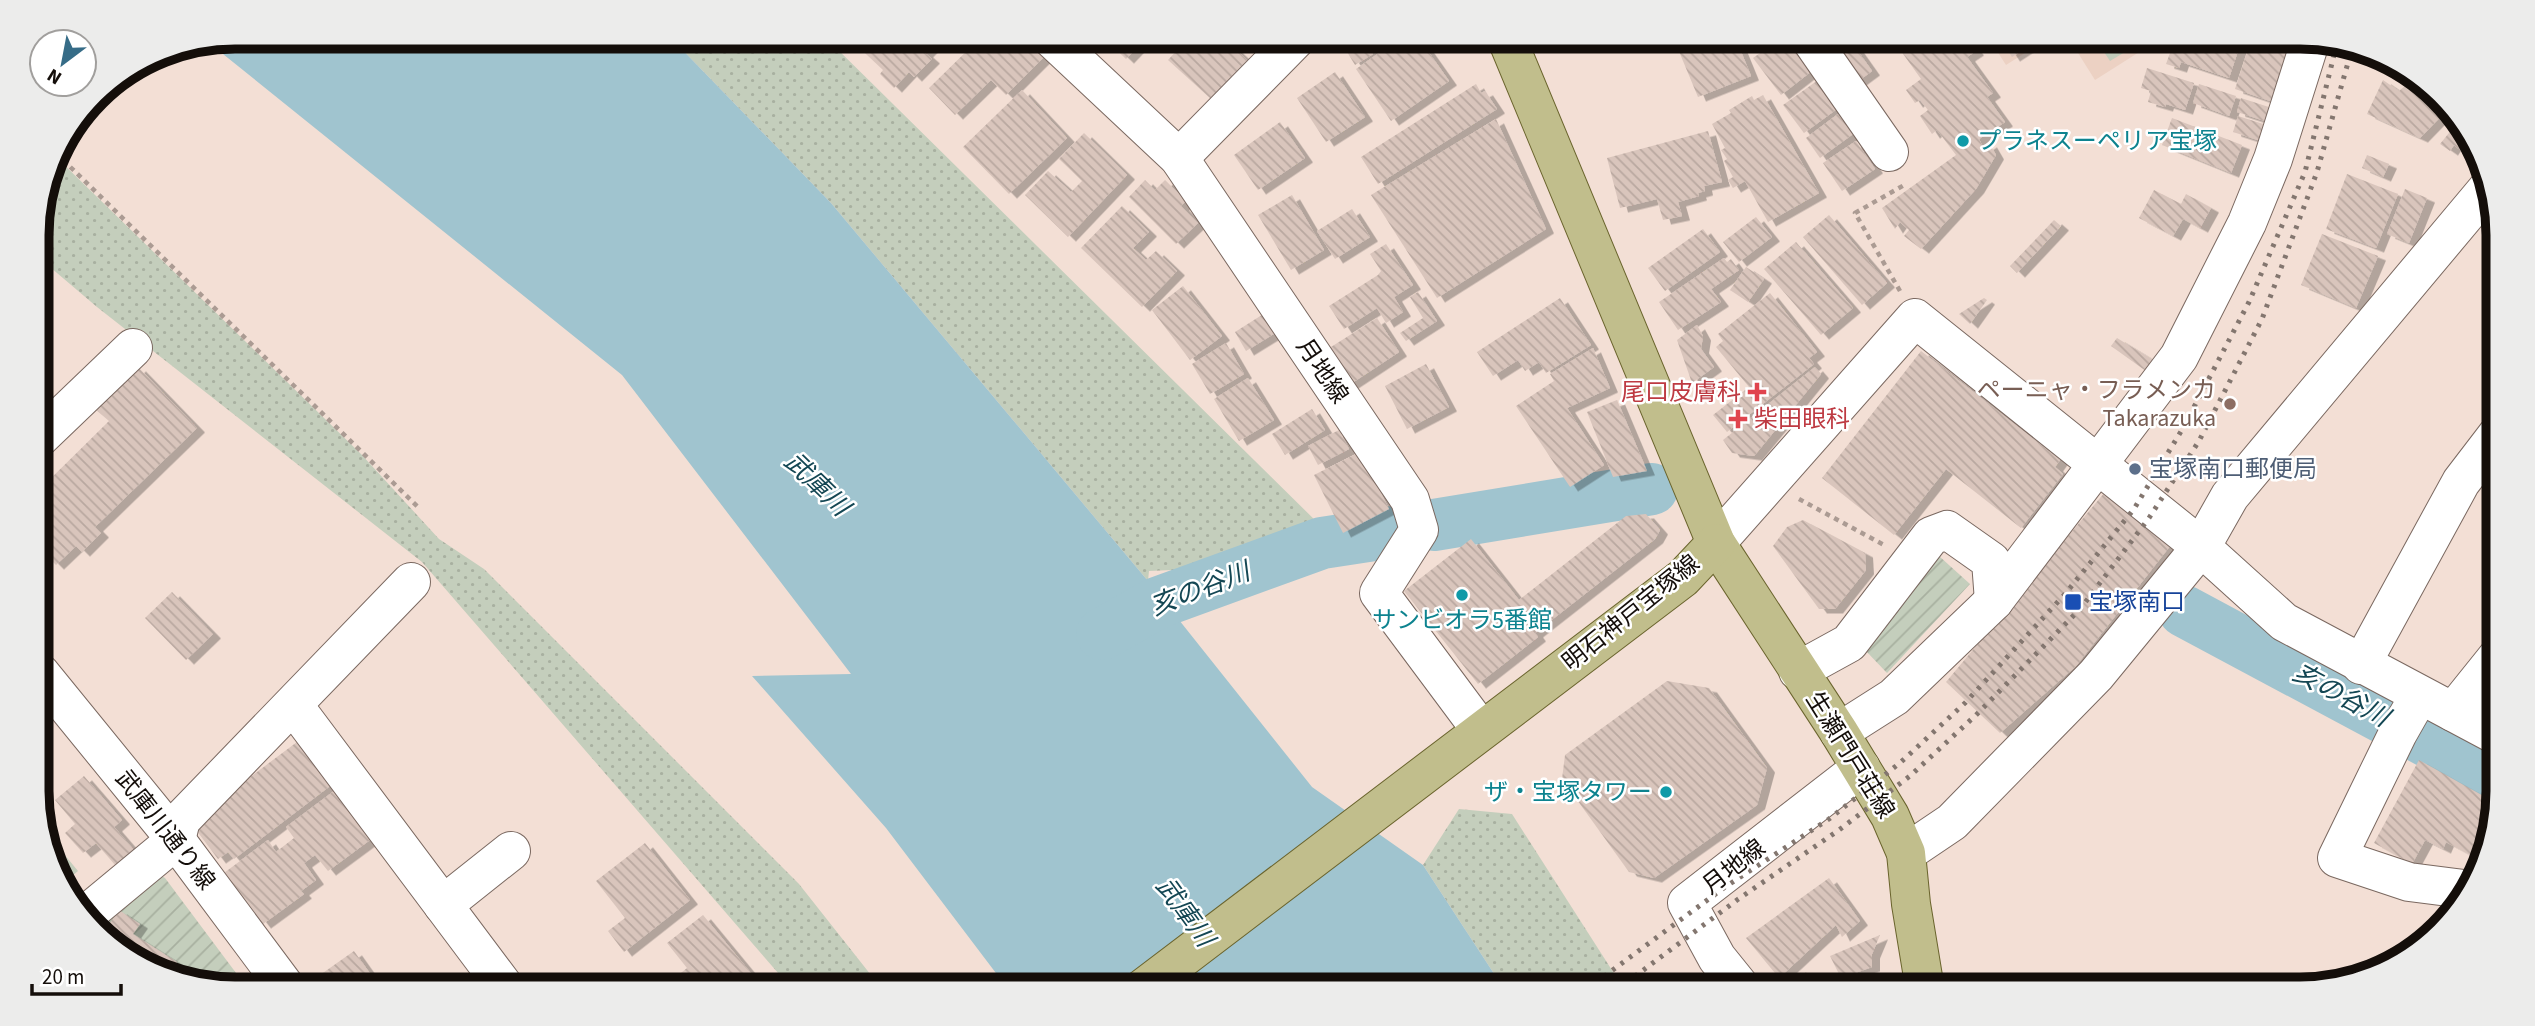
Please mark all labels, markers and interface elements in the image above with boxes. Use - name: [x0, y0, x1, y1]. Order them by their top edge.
- north arrow: [28, 28, 98, 98]
- text: N: [42, 61, 67, 91]
- place label: プラネスーペリア宝塚: [1977, 124, 2217, 159]
- marker: プラネスーペリア宝塚: [1955, 133, 1971, 149]
- street label: 月地線: [1287, 331, 1357, 411]
- place label: ペーニャ・フラメンカ Takarazuka: [1977, 373, 2216, 436]
- place label: 尾口皮膚科: [1621, 375, 1741, 410]
- marker: 尾口皮膚科: [1747, 382, 1767, 402]
- marker: ペーニャ・フラメンカ Takarazuka: [2222, 396, 2238, 412]
- place label: 柴田眼科: [1754, 402, 1850, 437]
- marker: 柴田眼科: [1728, 409, 1748, 429]
- water label: 武庫川: [776, 444, 860, 526]
- place label: 宝塚南口郵便局: [2149, 452, 2317, 487]
- marker: 宝塚南口郵便局: [2127, 461, 2143, 477]
- street label: 明石神戸宝塚線: [1555, 547, 1707, 679]
- water label: 亥の谷川: [1145, 552, 1258, 625]
- place label: 宝塚南口: [2089, 585, 2185, 620]
- marker: サンビオラ5番館: [1454, 587, 1470, 603]
- marker: 宝塚南口: [2063, 592, 2083, 612]
- place label: サンビオラ5番館: [1372, 603, 1552, 638]
- water label: 亥の谷川: [2286, 654, 2398, 737]
- street label: 生瀬門戸荘線: [1797, 685, 1903, 825]
- street label: 武庫川通り線: [107, 762, 223, 898]
- place label: ザ・宝塚タワー: [1484, 775, 1652, 810]
- marker: ザ・宝塚タワー: [1658, 784, 1674, 800]
- street label: 月地線: [1695, 831, 1773, 903]
- water label: 武庫川: [1147, 870, 1225, 957]
- scale bar: [32, 953, 121, 997]
- text: 20 m: [42, 962, 84, 992]

